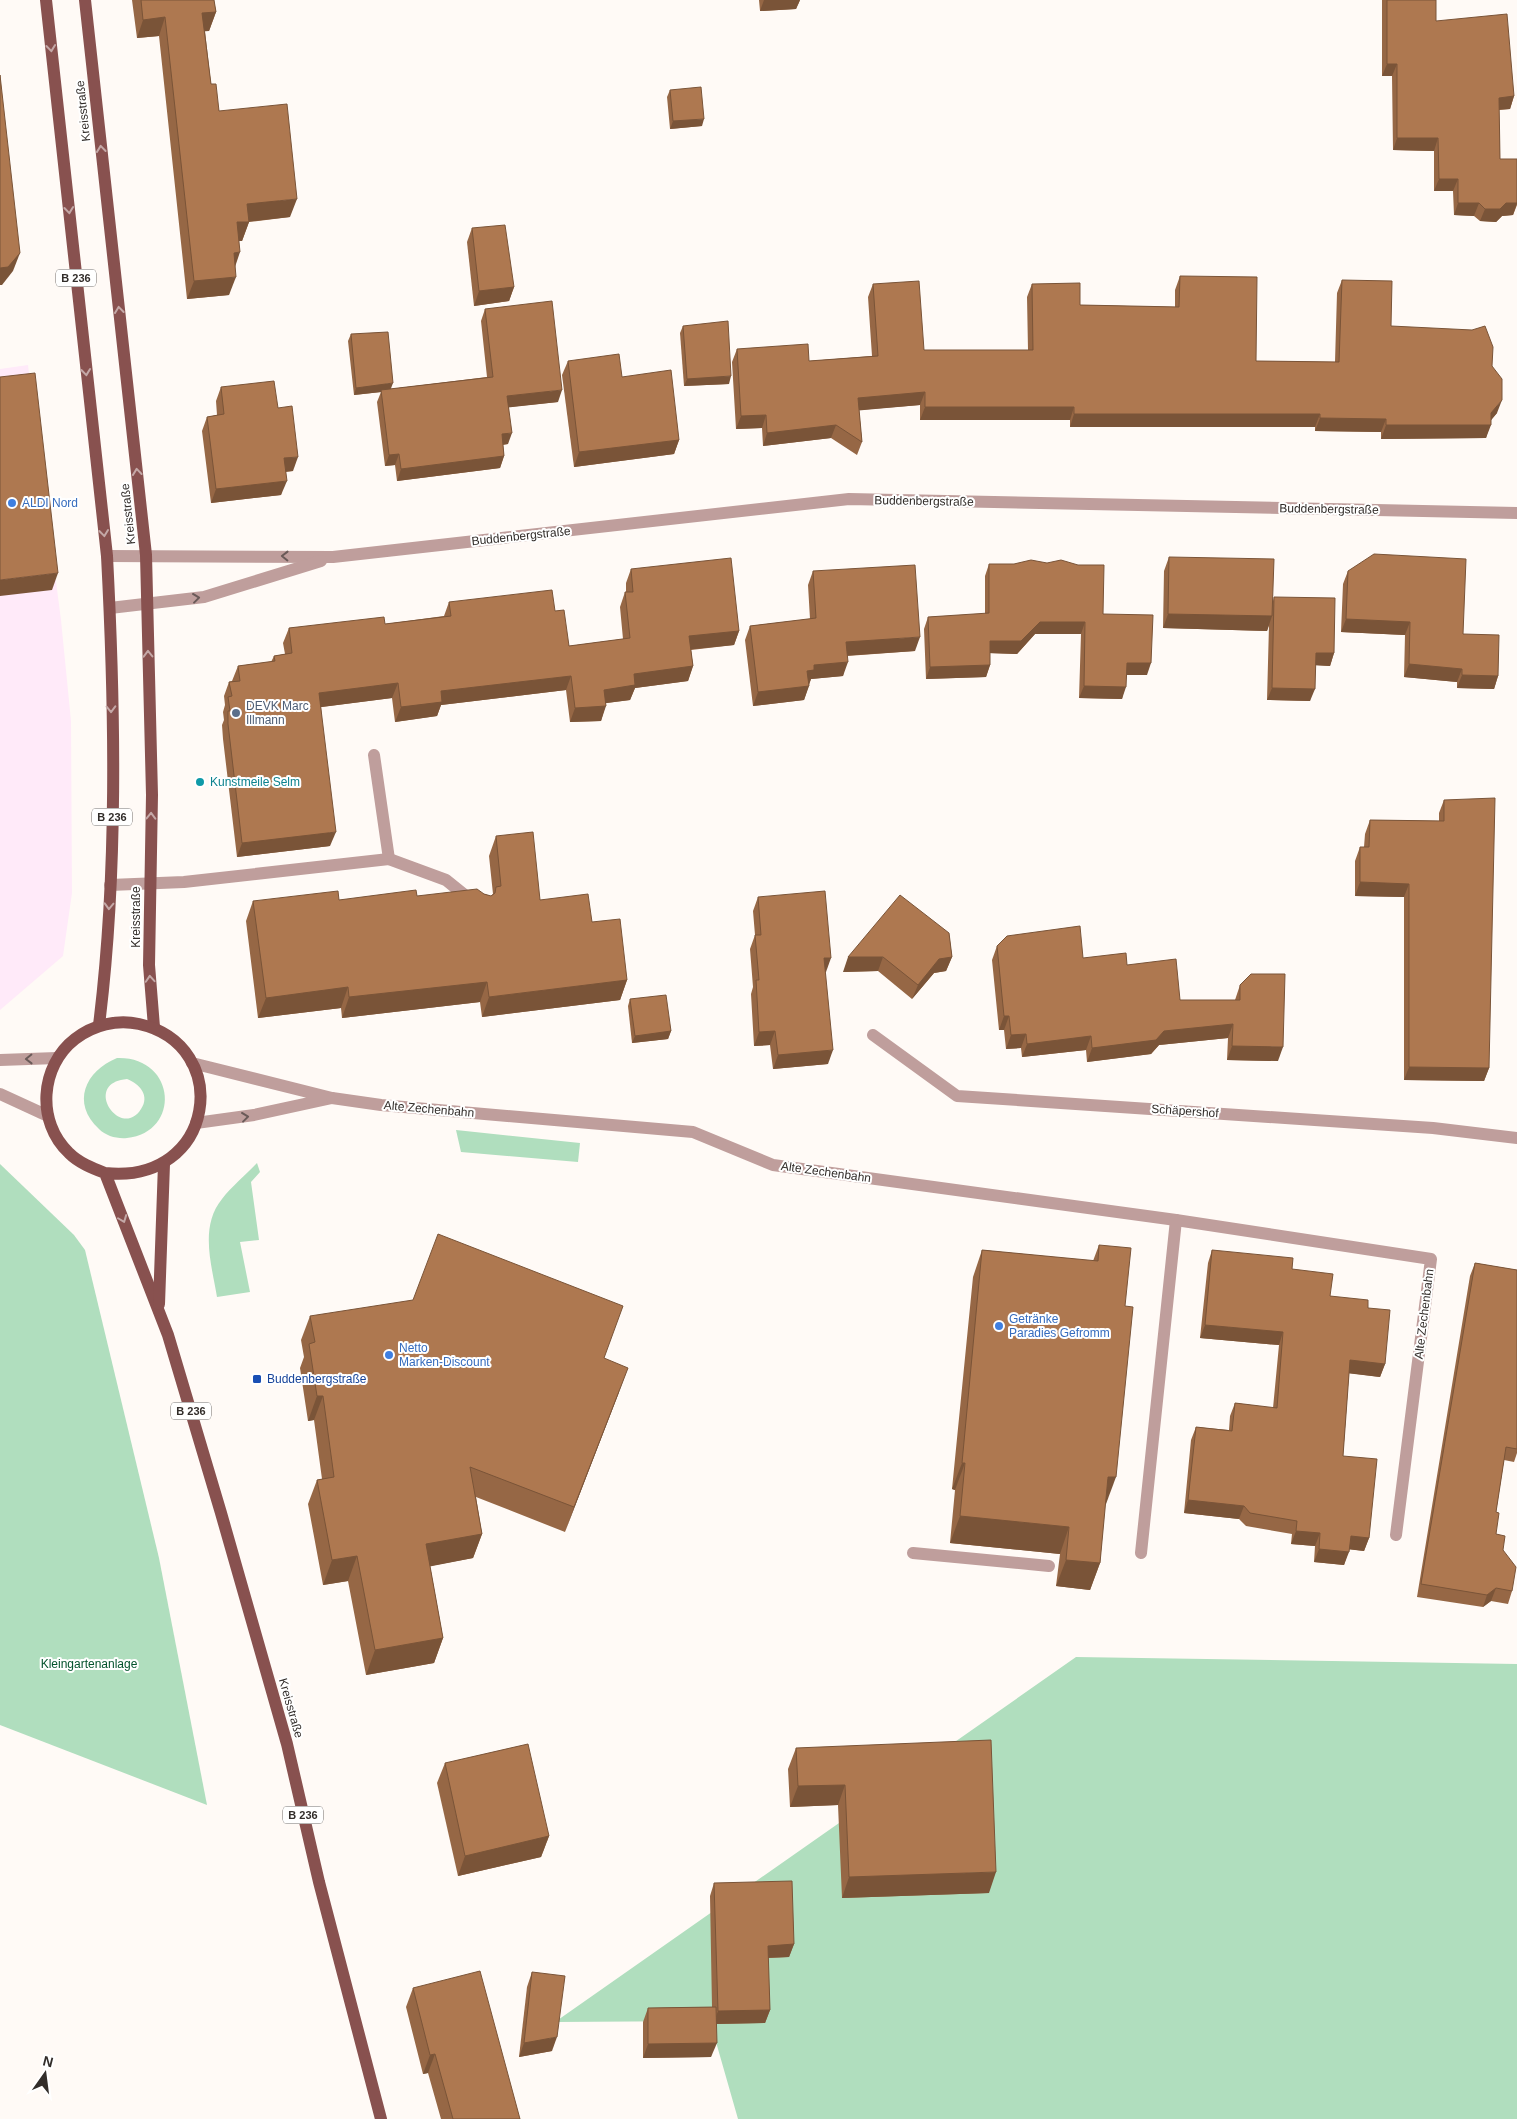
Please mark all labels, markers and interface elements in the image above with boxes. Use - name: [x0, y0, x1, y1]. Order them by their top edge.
- one-way arrow: [45, 45, 56, 53]
- street label: Kreisstraße: [73, 79, 93, 142]
- one-way arrow: [96, 144, 107, 152]
- one-way arrow: [63, 206, 74, 214]
- road number: B 236: [56, 270, 96, 286]
- one-way arrow: [114, 306, 125, 314]
- one-way arrow: [80, 368, 91, 376]
- one-way arrow: [132, 467, 143, 475]
- street label: Kreisstraße: [118, 482, 138, 545]
- street label: Buddenbergstraße: [874, 493, 974, 509]
- place label: ALDI Nord: [22, 496, 78, 510]
- marker: ALDI Nord: [6, 497, 18, 509]
- street label: Buddenbergstraße: [1279, 501, 1379, 517]
- street label: Buddenbergstraße: [471, 524, 571, 548]
- one-way arrow: [98, 529, 109, 537]
- one-way arrow: [280, 551, 288, 562]
- one-way arrow: [192, 593, 200, 604]
- one-way arrow: [143, 650, 154, 658]
- place label: DEVK Marc Illmann: [246, 699, 309, 727]
- one-way arrow: [106, 706, 116, 713]
- marker: DEVK Marc Illmann: [230, 707, 242, 719]
- place label: Kunstmeile Selm: [210, 775, 300, 789]
- marker: Kunstmeile Selm: [194, 776, 206, 788]
- road number: B 236: [92, 809, 132, 826]
- one-way arrow: [146, 812, 156, 820]
- street label: Kreisstraße: [129, 886, 143, 948]
- one-way arrow: [104, 903, 115, 911]
- one-way arrow: [145, 975, 156, 983]
- one-way arrow: [24, 1054, 32, 1064]
- street label: Alte Zechenbahn: [383, 1098, 475, 1120]
- street label: Schäpershof: [1151, 1102, 1220, 1120]
- one-way arrow: [240, 1112, 249, 1122]
- street label: Alte Zechenbahn: [780, 1159, 872, 1185]
- one-way arrow: [117, 1214, 127, 1222]
- street label: Alte Zechenbahn: [1412, 1268, 1436, 1360]
- place label: Getränke Paradies Gefromm: [1009, 1312, 1110, 1340]
- marker: Getränke Paradies Gefromm: [993, 1320, 1005, 1332]
- place label: Netto Marken-Discount: [399, 1341, 490, 1369]
- marker: Netto Marken-Discount: [383, 1349, 395, 1361]
- place label: Buddenbergstraße: [267, 1372, 367, 1386]
- marker: Buddenbergstraße: [251, 1373, 263, 1385]
- road number: B 236: [171, 1402, 211, 1420]
- park label: Kleingartenanlage: [41, 1657, 138, 1671]
- street label: Kreisstraße: [276, 1677, 306, 1740]
- road number: B 236: [283, 1806, 323, 1824]
- north arrow: [20, 2049, 70, 2099]
- text: N: [41, 2052, 55, 2070]

